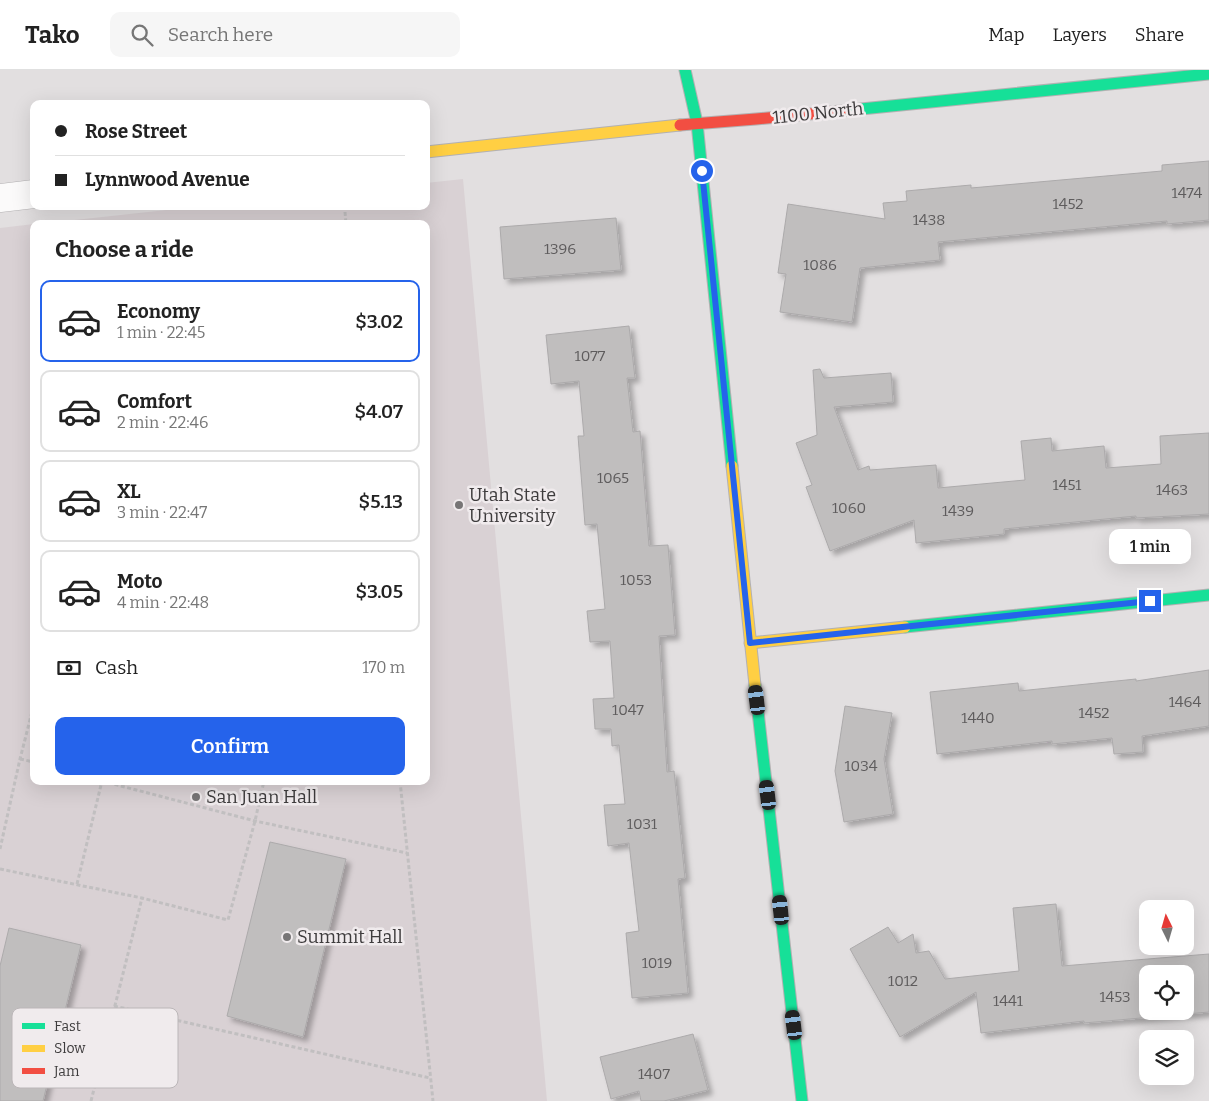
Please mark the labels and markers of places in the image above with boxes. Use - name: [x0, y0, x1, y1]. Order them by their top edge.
- place label: Utah State University: [469, 484, 556, 527]
- marker: Utah State University: [453, 499, 465, 511]
- place label: San Juan Hall: [206, 786, 317, 808]
- marker: San Juan Hall: [190, 791, 202, 803]
- place label: Summit Hall: [297, 926, 403, 948]
- marker: Summit Hall: [281, 931, 293, 943]

